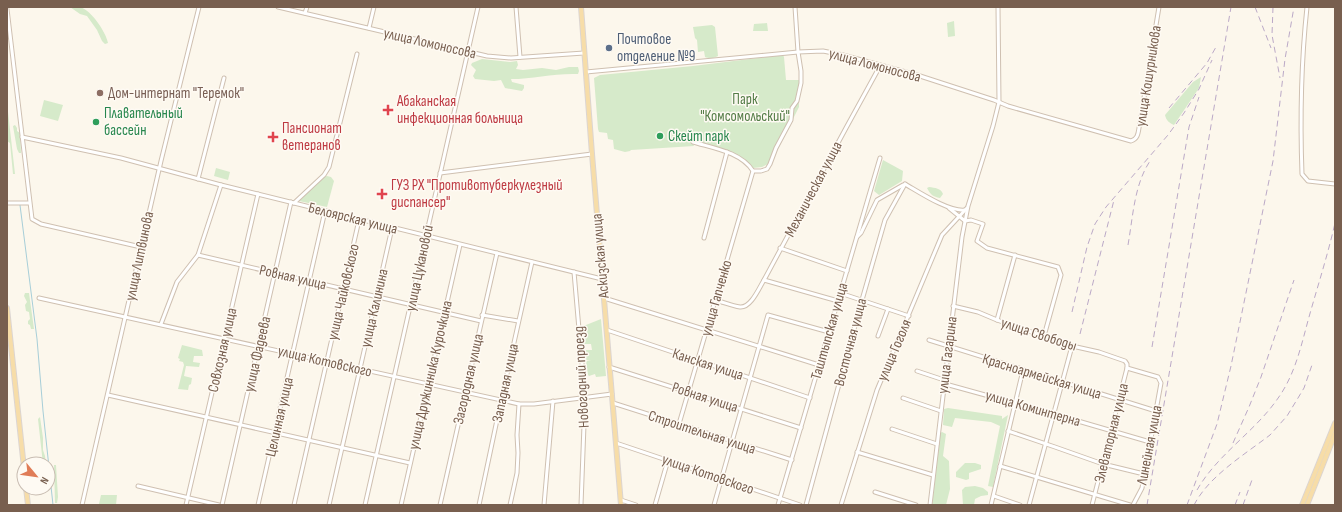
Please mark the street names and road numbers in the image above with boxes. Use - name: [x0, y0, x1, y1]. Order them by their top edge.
- street label: улица Ломоносова: [382, 24, 478, 63]
- street label: улица Кошурникова: [1131, 24, 1166, 128]
- street label: улица Ломоносова: [827, 44, 923, 87]
- street label: Механическая улица: [780, 138, 847, 240]
- street label: Белоярская улица: [306, 198, 400, 239]
- street label: улица Литвинова: [121, 209, 158, 303]
- street label: Аскизская улица: [587, 213, 614, 300]
- street label: улица Цукановой: [401, 223, 438, 313]
- street label: улица Чайковского: [323, 242, 364, 342]
- street label: улица Гапченко: [697, 258, 736, 338]
- street label: Ровная улица: [257, 261, 329, 294]
- street label: улица Калинина: [356, 267, 393, 349]
- street label: Таштыпская улица: [807, 280, 852, 382]
- street label: Восточная улица: [830, 296, 871, 388]
- street label: улица Дружинника Курочкина: [404, 298, 457, 452]
- street label: Совхозная улица: [204, 306, 241, 394]
- street label: улица Свободы: [999, 313, 1079, 356]
- street label: улица Фадеева: [240, 314, 275, 394]
- street label: улица Гагарина: [933, 315, 962, 395]
- street label: улица Гоголя: [873, 316, 916, 384]
- street label: Новогодний проезд: [569, 326, 594, 428]
- street label: Загородная улица: [449, 332, 488, 426]
- street label: улица Котовского: [276, 341, 374, 382]
- street label: Западная улица: [488, 342, 523, 424]
- street label: Канская улица: [670, 344, 746, 385]
- street label: Красноармейская улица: [980, 349, 1104, 404]
- street label: Целинная улица: [261, 375, 298, 459]
- street label: Ровная улица: [669, 378, 741, 417]
- street label: Элеваторная улица: [1090, 381, 1133, 485]
- street label: улица Коминтерна: [983, 386, 1083, 431]
- street label: Линейная улица: [1132, 403, 1167, 488]
- street label: Строительная улица: [646, 406, 758, 459]
- street label: улица Котовского: [659, 450, 756, 499]

